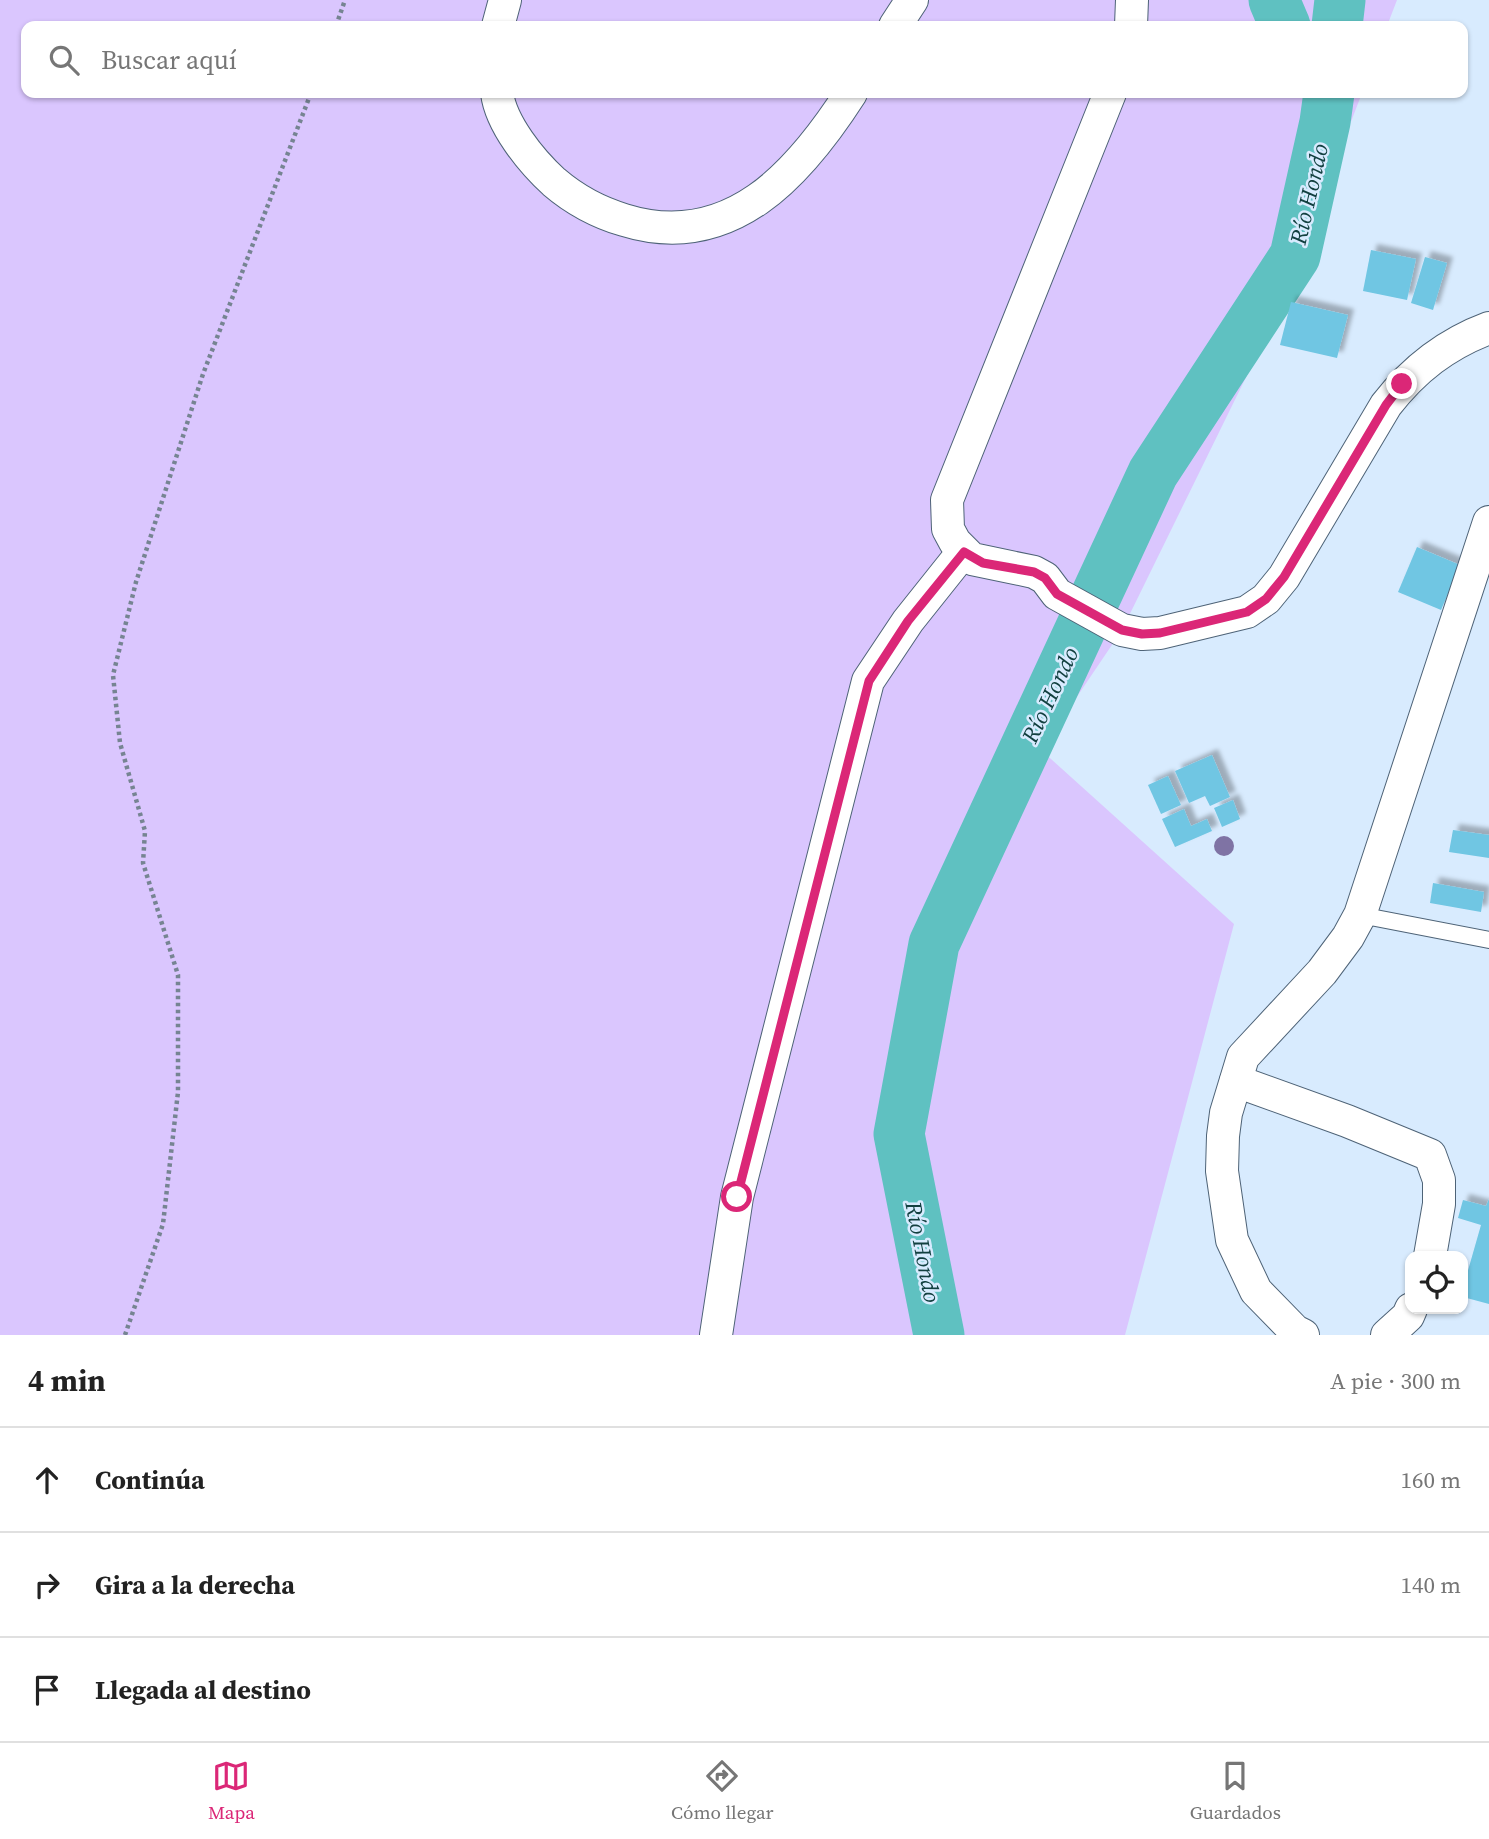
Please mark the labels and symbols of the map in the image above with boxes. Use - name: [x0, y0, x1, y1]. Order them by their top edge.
- water label: Río Hondo: [1282, 140, 1336, 249]
- route end: [1386, 368, 1417, 399]
- water label: Río Hondo: [1013, 642, 1086, 749]
- route start: [721, 1181, 752, 1212]
- water label: Río Hondo: [897, 1198, 948, 1305]

